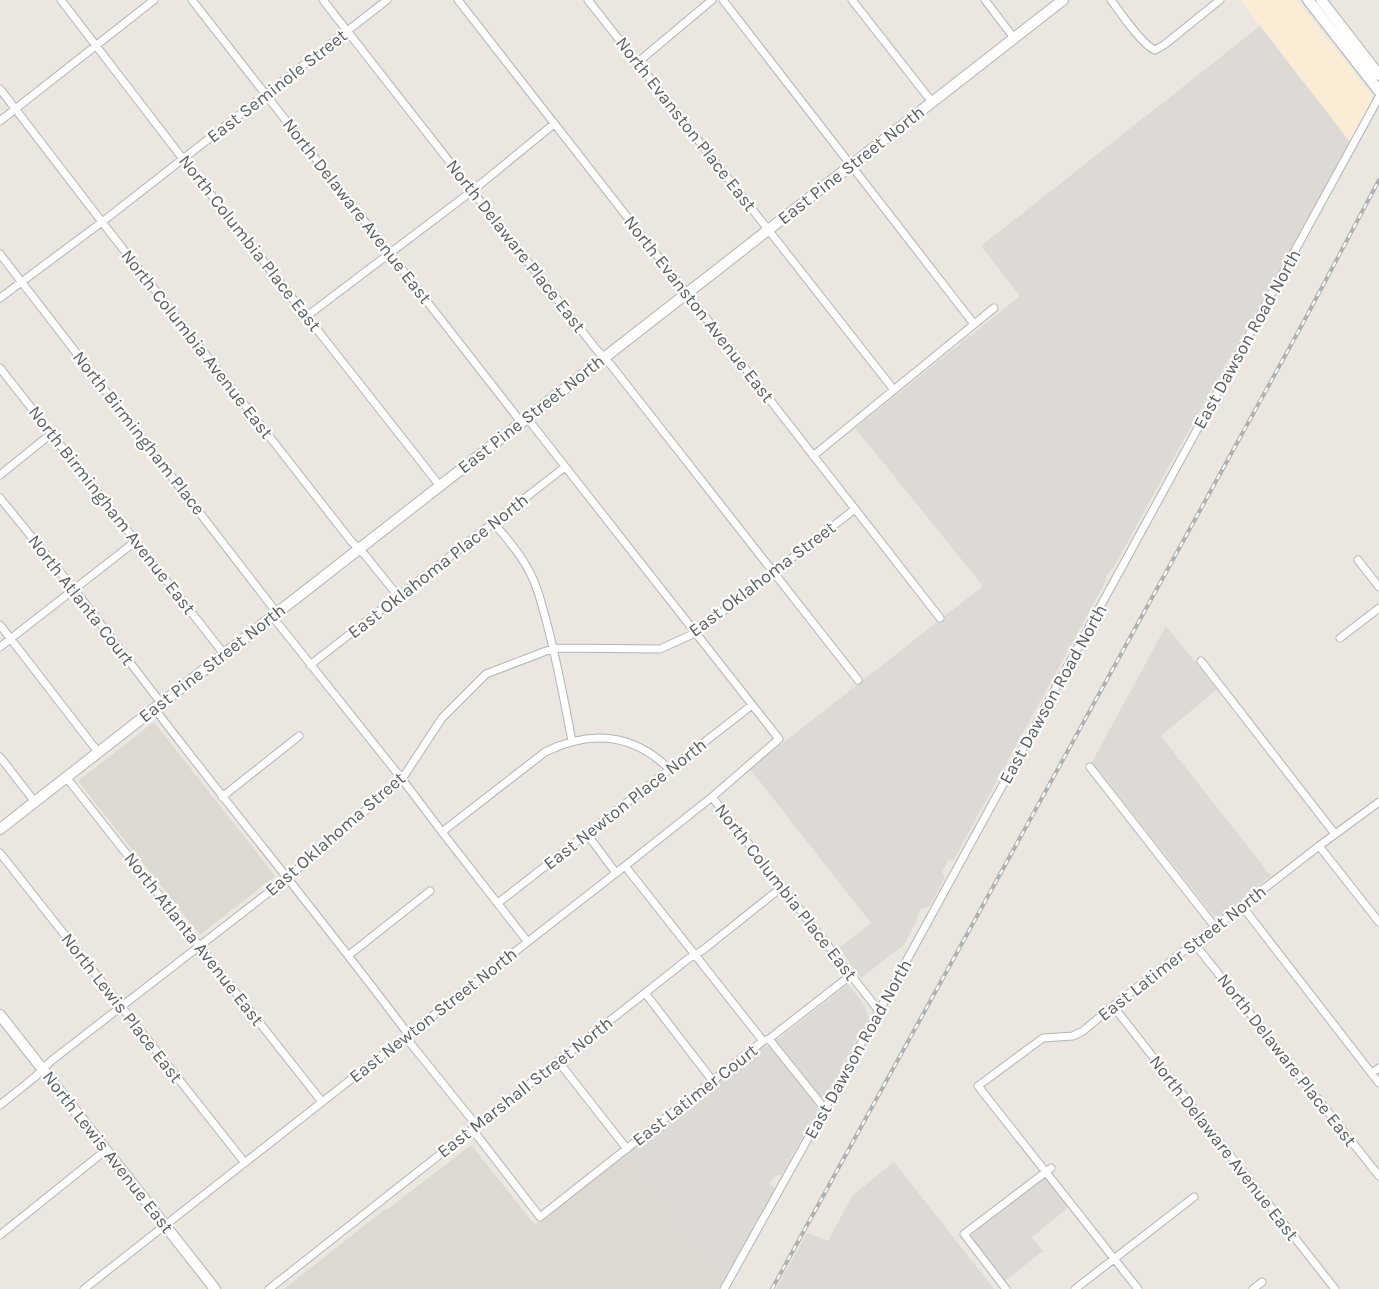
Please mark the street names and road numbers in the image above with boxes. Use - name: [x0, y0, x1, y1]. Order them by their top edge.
- street label: East Seminole Street: [203, 24, 352, 147]
- street label: North Evanston Place East: [611, 32, 761, 216]
- street label: East Pine Street North: [773, 101, 929, 229]
- street label: North Delaware Avenue East: [278, 114, 436, 308]
- street label: North Columbia Place East: [174, 150, 326, 336]
- street label: North Delaware Place East: [442, 155, 591, 337]
- street label: North Evanston Avenue East: [619, 211, 779, 407]
- street label: North Columbia Avenue East: [116, 245, 278, 443]
- street label: East Dawson Road North: [1188, 245, 1306, 433]
- street label: North Birmingham Place: [68, 347, 210, 519]
- street label: East Pine Street North: [453, 350, 609, 478]
- street label: North Birmingham Avenue East: [24, 401, 200, 619]
- street label: East Oklahoma Place North: [343, 489, 533, 643]
- street label: East Oklahoma Street: [684, 516, 840, 641]
- street label: North Atlanta Court: [23, 530, 139, 670]
- street label: East Pine Street North: [134, 599, 290, 727]
- street label: East Dawson Road North: [994, 600, 1112, 788]
- street label: East Newton Place North: [539, 733, 711, 875]
- street label: East Oklahoma Street: [260, 767, 410, 901]
- street label: North Columbia Place East: [710, 799, 862, 985]
- street label: North Atlanta Avenue East: [119, 848, 269, 1030]
- street label: East Latimer Street North: [1093, 880, 1271, 1026]
- street label: North Lewis Place East: [57, 929, 188, 1088]
- street label: East Newton Street North: [345, 943, 521, 1087]
- street label: East Dawson Road North: [799, 955, 917, 1143]
- street label: North Delaware Place East: [1213, 969, 1362, 1151]
- street label: East Marshall Street North: [433, 1012, 617, 1162]
- street label: East Latimer Court: [628, 1039, 762, 1151]
- street label: North Delaware Avenue East: [1145, 1051, 1303, 1245]
- street label: North Lewis Avenue East: [38, 1066, 178, 1238]

